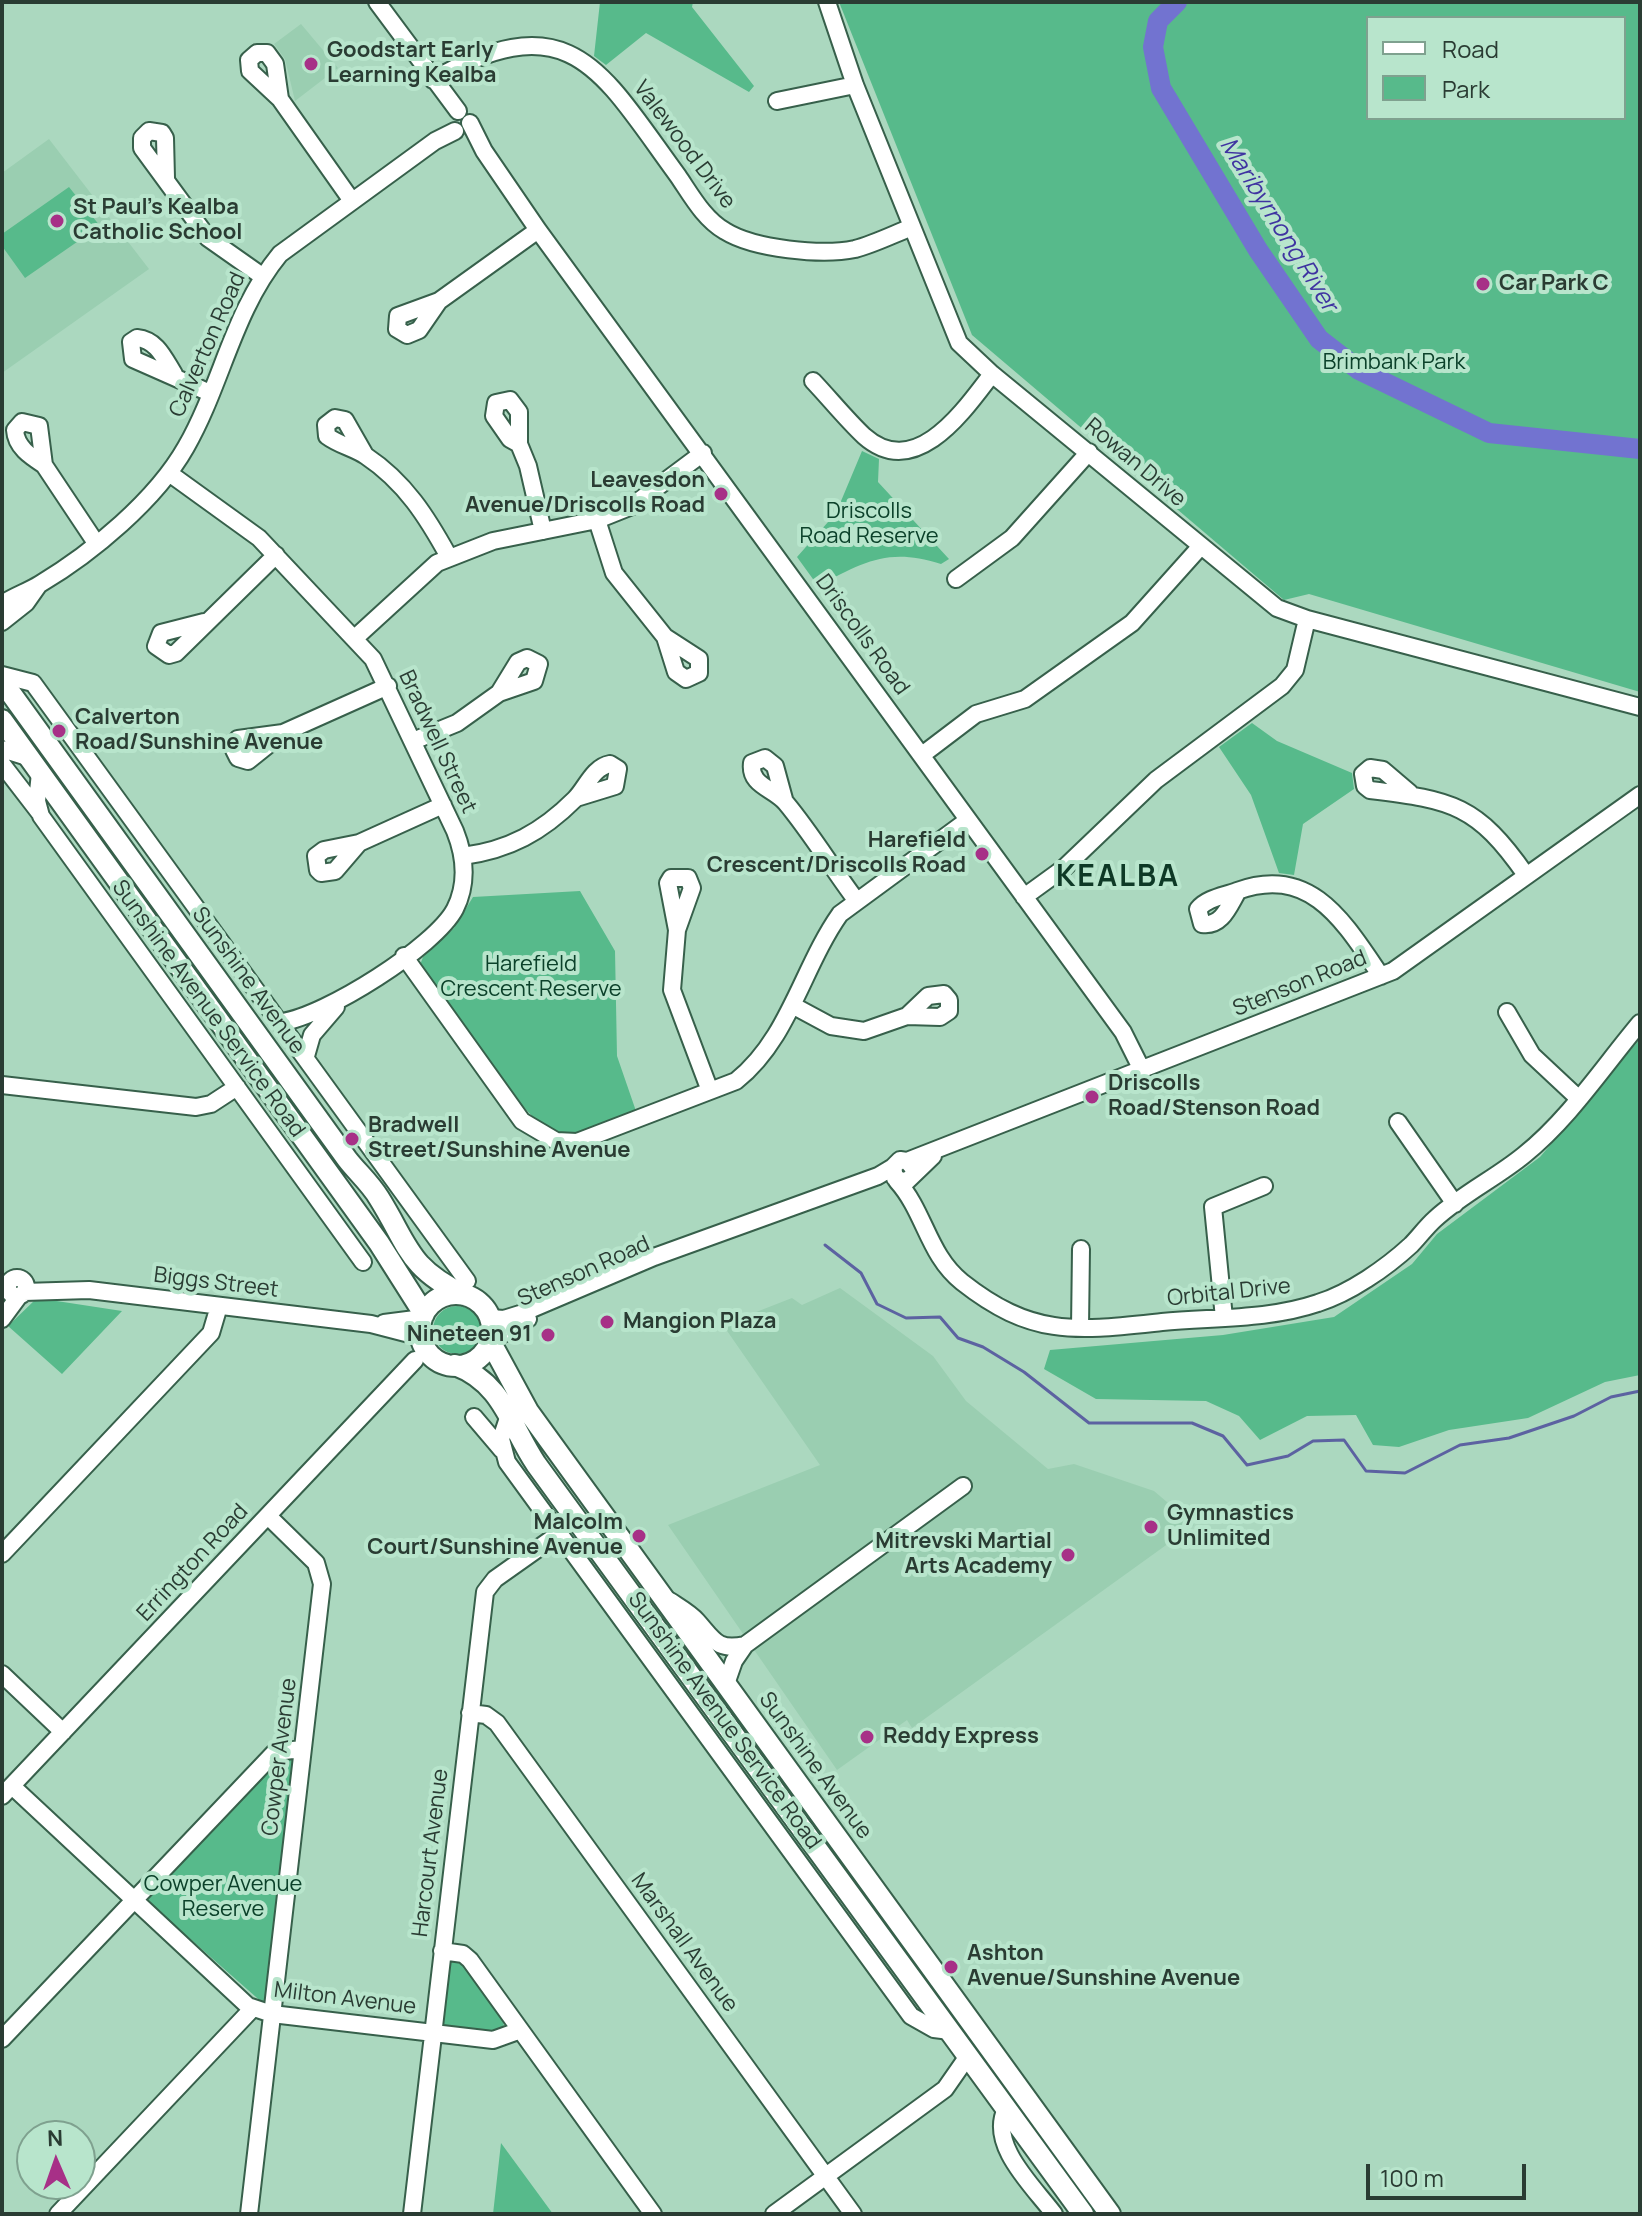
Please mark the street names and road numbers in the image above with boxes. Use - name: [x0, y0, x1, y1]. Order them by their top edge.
- street label: Valewood Drive: [627, 76, 741, 214]
- street label: Calverton Road: [164, 269, 252, 421]
- street label: Rowan Drive: [1079, 413, 1191, 513]
- street label: Driscolls Road: [809, 570, 915, 700]
- street label: Bradwell Street: [392, 666, 482, 818]
- street label: Sunshine Avenue Service Road: [106, 875, 310, 1143]
- street label: Sunshine Avenue: [186, 902, 310, 1060]
- street label: Stenson Road: [1229, 945, 1371, 1023]
- street label: Stenson Road: [514, 1231, 654, 1313]
- street label: Biggs Street: [152, 1262, 280, 1304]
- street label: Orbital Drive: [1166, 1273, 1292, 1313]
- street label: Errington Road: [132, 1499, 254, 1627]
- street label: Sunshine Avenue Service Road: [622, 1587, 826, 1855]
- street label: Cowper Avenue: [257, 1677, 303, 1837]
- street label: Sunshine Avenue: [753, 1687, 877, 1845]
- street label: Harcourt Avenue: [408, 1767, 454, 1939]
- street label: Marshall Avenue: [625, 1868, 743, 2018]
- street label: Milton Avenue: [272, 1977, 418, 2021]

